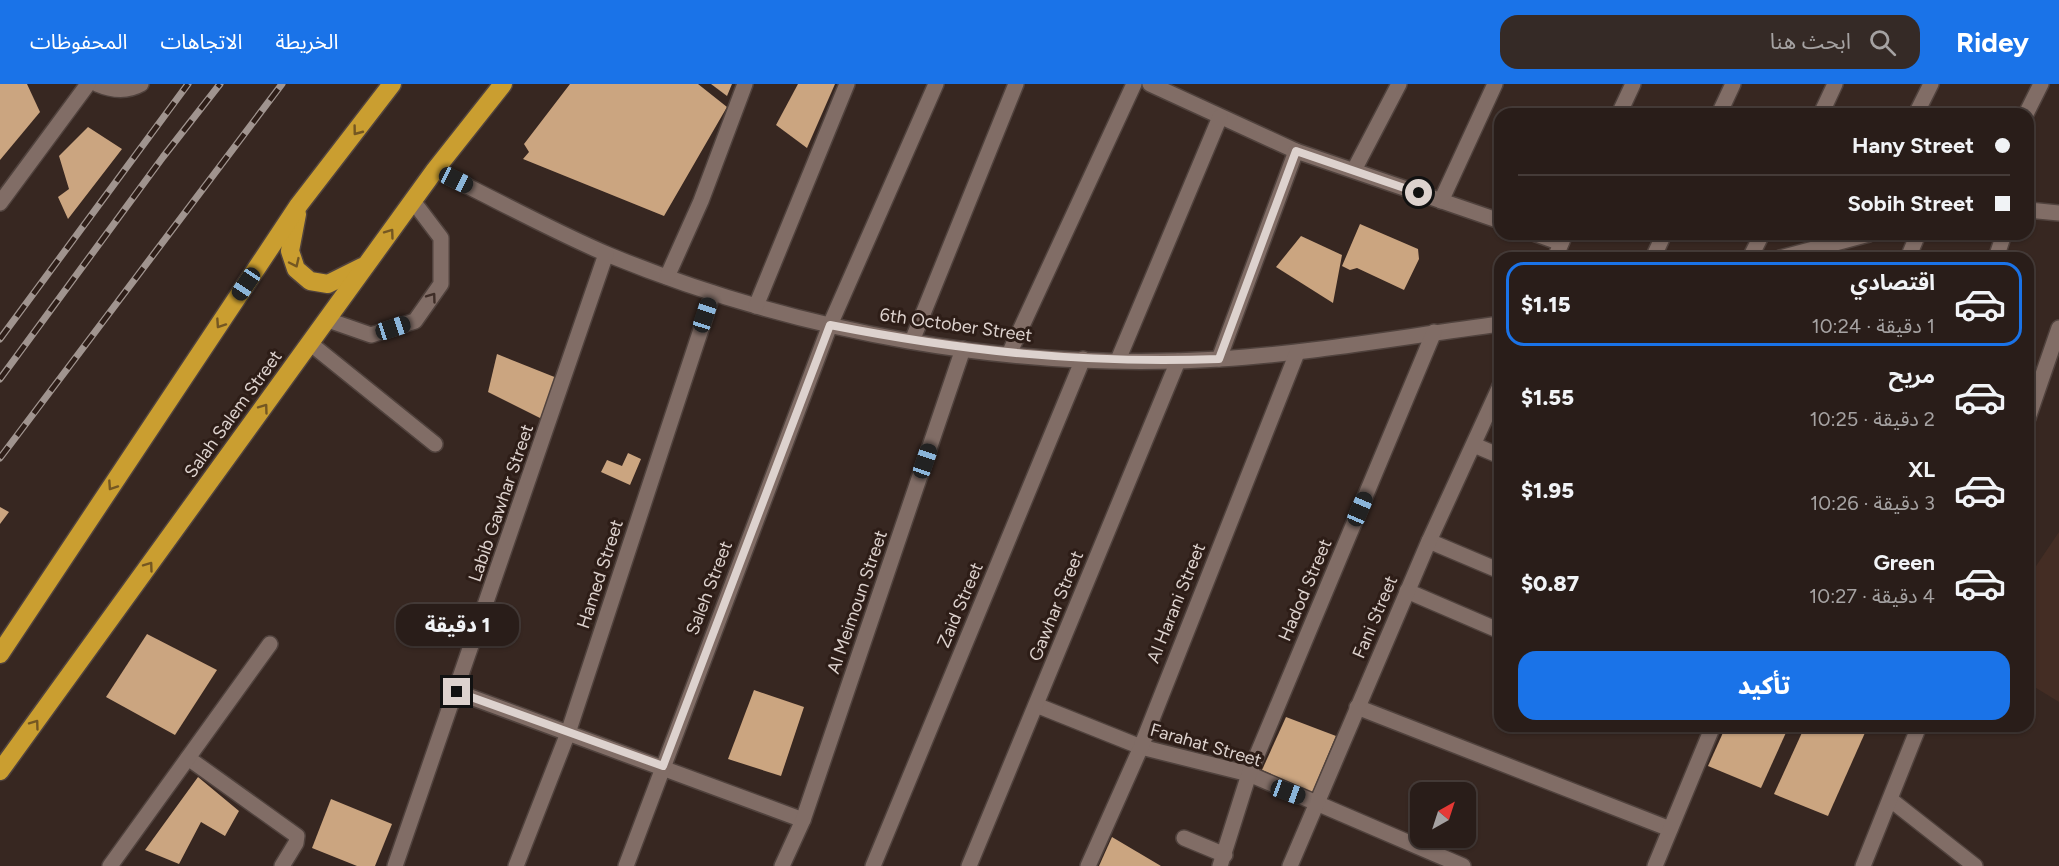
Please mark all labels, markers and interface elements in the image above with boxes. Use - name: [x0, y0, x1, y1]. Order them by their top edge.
- search box: [1500, 15, 1920, 69]
- text: Ridey: [1956, 25, 2029, 59]
- icon: search: [1866, 26, 1899, 59]
- text: ابحث هنا: [1770, 28, 1851, 55]
- text: المحفوظات: [30, 29, 127, 54]
- text: الاتجاهات: [160, 29, 242, 54]
- text: الخريطة: [275, 29, 338, 54]
- one-way arrow: [353, 124, 364, 135]
- text: Hany Street: [1852, 132, 1974, 159]
- car: [436, 164, 476, 196]
- route start: [1405, 179, 1432, 206]
- text: Sobih Street: [1847, 190, 1974, 217]
- one-way arrow: [383, 228, 394, 239]
- one-way arrow: [288, 256, 300, 267]
- car: [228, 264, 264, 304]
- text: اقتصادي: [1850, 269, 1935, 296]
- icon: car: [1953, 277, 2007, 331]
- text: $1.15: [1521, 291, 1571, 318]
- one-way arrow: [425, 292, 436, 303]
- car: [691, 295, 719, 335]
- street label: 6th October Street: [878, 303, 1034, 347]
- car: [373, 314, 413, 342]
- text: 1 دقيقة · 10:24: [1812, 314, 1935, 338]
- one-way arrow: [216, 317, 227, 328]
- street label: Salah Salem Street: [179, 346, 287, 482]
- text: مريح: [1889, 362, 1935, 389]
- icon: car: [1953, 370, 2007, 424]
- text: $1.55: [1521, 384, 1574, 411]
- one-way arrow: [257, 404, 268, 415]
- text: 2 دقيقة · 10:25: [1810, 407, 1935, 431]
- street label: Labib Gawhar Street: [464, 421, 538, 585]
- car: [911, 441, 939, 481]
- text: XL: [1908, 456, 1935, 483]
- icon: car: [1953, 463, 2007, 517]
- text: $1.95: [1521, 477, 1574, 504]
- one-way arrow: [108, 479, 119, 490]
- car: [1345, 489, 1375, 529]
- text: 3 دقيقة · 10:26: [1810, 491, 1935, 515]
- street label: Hamed Street: [572, 517, 628, 631]
- street label: Al Meimoun Street: [822, 527, 892, 677]
- street label: Hadod Street: [1274, 535, 1337, 645]
- street label: Saleh Street: [681, 538, 737, 638]
- street label: Al Harani Street: [1142, 540, 1210, 666]
- street label: Gawhar Street: [1024, 547, 1088, 664]
- text: Green: [1873, 549, 1935, 576]
- icon: car: [1953, 556, 2007, 610]
- street label: Zaid Street: [932, 559, 988, 651]
- one-way arrow: [142, 562, 153, 573]
- text: $0.87: [1521, 570, 1579, 597]
- street label: Fani Street: [1348, 572, 1402, 662]
- text: 4 دقيقة · 10:27: [1809, 584, 1935, 608]
- callout: 1 دقيقة: [396, 605, 518, 647]
- text: 1 دقيقة: [425, 613, 490, 637]
- button: تأكيد: [1518, 651, 2010, 720]
- route end: [443, 678, 470, 705]
- one-way arrow: [28, 719, 39, 730]
- street label: Farahat Street: [1148, 719, 1264, 771]
- car: [1268, 777, 1308, 807]
- north arrow: [1410, 782, 1476, 848]
- map controls: [1410, 782, 1476, 848]

